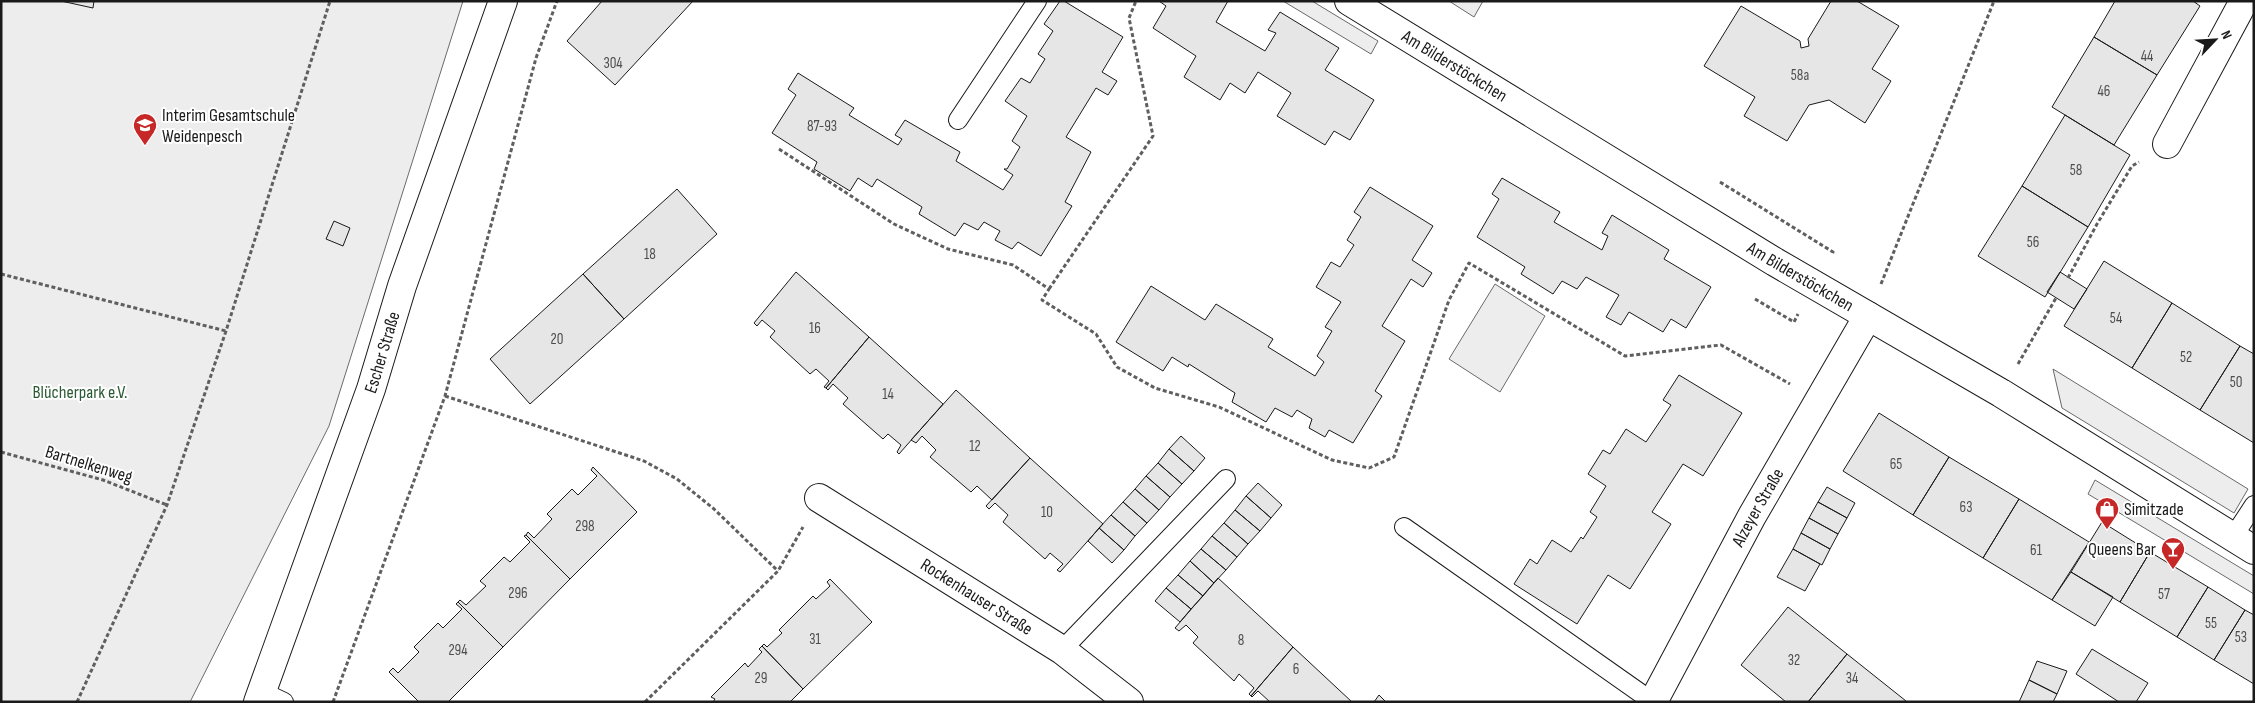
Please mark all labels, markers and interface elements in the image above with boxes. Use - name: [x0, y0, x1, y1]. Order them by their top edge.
- north arrow: [2190, 15, 2240, 65]
- street label: Am Bilderstöckchen: [1397, 25, 1511, 106]
- text: N: [2217, 28, 2236, 42]
- house number: 44: [2141, 47, 2153, 66]
- house number: 304: [603, 54, 623, 73]
- house number: 58a: [1791, 66, 1809, 85]
- house number: 46: [2098, 82, 2110, 101]
- place label: Interim Gesamtschule Weidenpesch: [162, 105, 295, 147]
- school or university icon: Interim Gesamtschule Weidenpesch: [132, 112, 158, 146]
- house number: 87-93: [807, 117, 837, 136]
- house number: 58: [2070, 161, 2082, 180]
- house number: 56: [2027, 233, 2039, 252]
- street label: Am Bilderstöckchen: [1742, 237, 1857, 316]
- house number: 18: [644, 245, 656, 264]
- street label: Escher Straße: [360, 309, 405, 396]
- house number: 54: [2110, 309, 2122, 328]
- house number: 16: [809, 319, 821, 338]
- house number: 20: [551, 330, 563, 349]
- house number: 52: [2180, 348, 2192, 367]
- house number: 50: [2230, 373, 2242, 392]
- park label: Blücherpark e.V.: [33, 382, 127, 403]
- house number: 14: [882, 385, 894, 404]
- house number: 12: [969, 437, 981, 456]
- street label: Bartnelkenweg: [43, 441, 135, 488]
- house number: 65: [1890, 455, 1902, 474]
- street label: Alzeyer Straße: [1727, 465, 1788, 551]
- shop icon: Simitzade: [2094, 496, 2120, 530]
- house number: 63: [1960, 498, 1972, 517]
- place label: Simitzade: [2124, 499, 2184, 520]
- house number: 10: [1041, 503, 1053, 522]
- house number: 298: [575, 517, 595, 536]
- bar icon: Queens Bar: [2160, 536, 2186, 570]
- place label: Queens Bar: [2088, 539, 2156, 560]
- house number: 61: [2030, 541, 2043, 560]
- street label: Rockenhauser Straße: [917, 554, 1036, 640]
- house number: 296: [508, 584, 528, 603]
- house number: 57: [2158, 585, 2170, 604]
- house number: 55: [2205, 614, 2217, 633]
- house number: 53: [2235, 628, 2247, 647]
- house number: 31: [809, 630, 822, 649]
- house number: 8: [1238, 631, 1244, 650]
- house number: 294: [448, 641, 468, 660]
- house number: 32: [1788, 651, 1800, 670]
- house number: 6: [1293, 660, 1299, 679]
- house number: 29: [755, 669, 767, 688]
- house number: 34: [1846, 669, 1858, 688]

